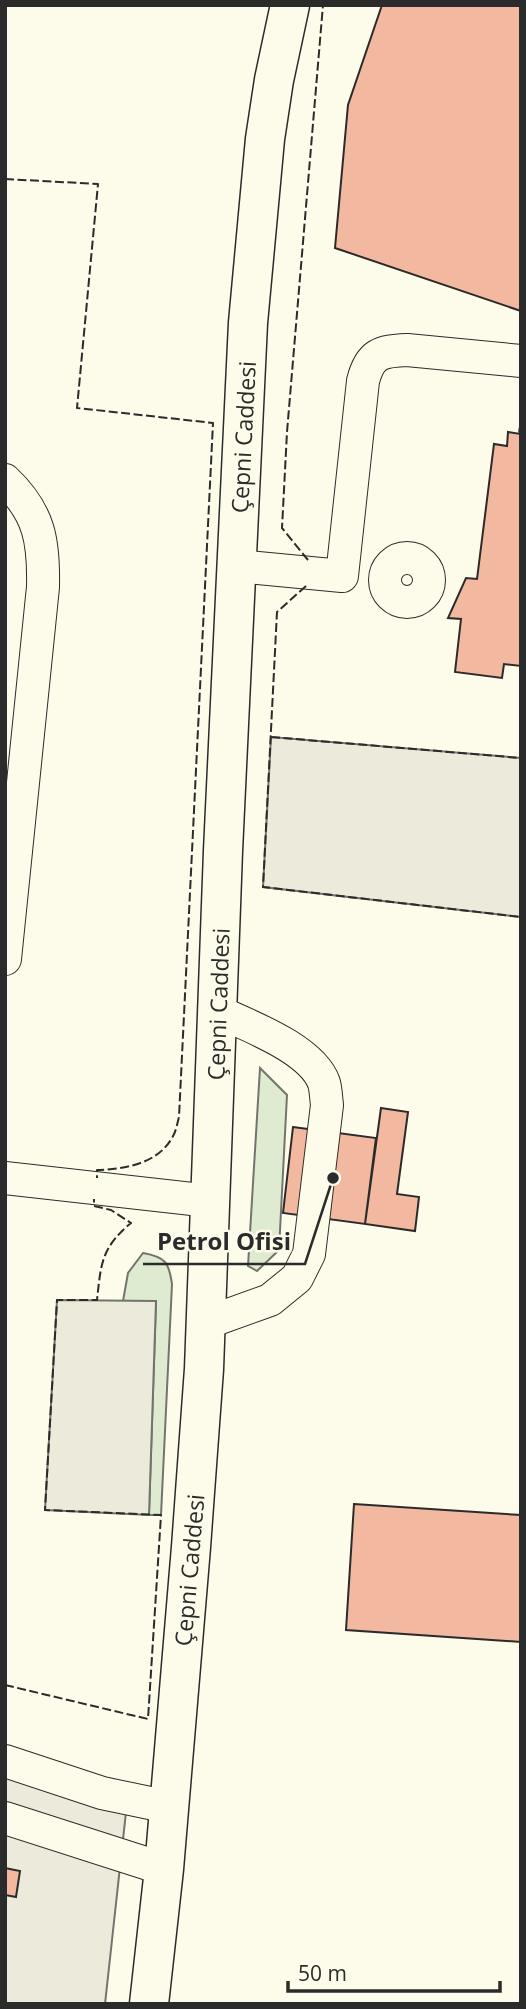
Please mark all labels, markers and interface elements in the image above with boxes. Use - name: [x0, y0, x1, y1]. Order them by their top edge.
- street label: Çepni Caddesi: [223, 360, 263, 514]
- street label: Çepni Caddesi: [199, 927, 237, 1081]
- callout: Petrol Ofisi: [143, 1219, 305, 1264]
- text: Petrol Ofisi: [157, 1224, 291, 1257]
- street label: Çepni Caddesi: [166, 1493, 212, 1647]
- scale bar: [288, 1950, 500, 1994]
- text: 50 m: [298, 1959, 347, 1987]

